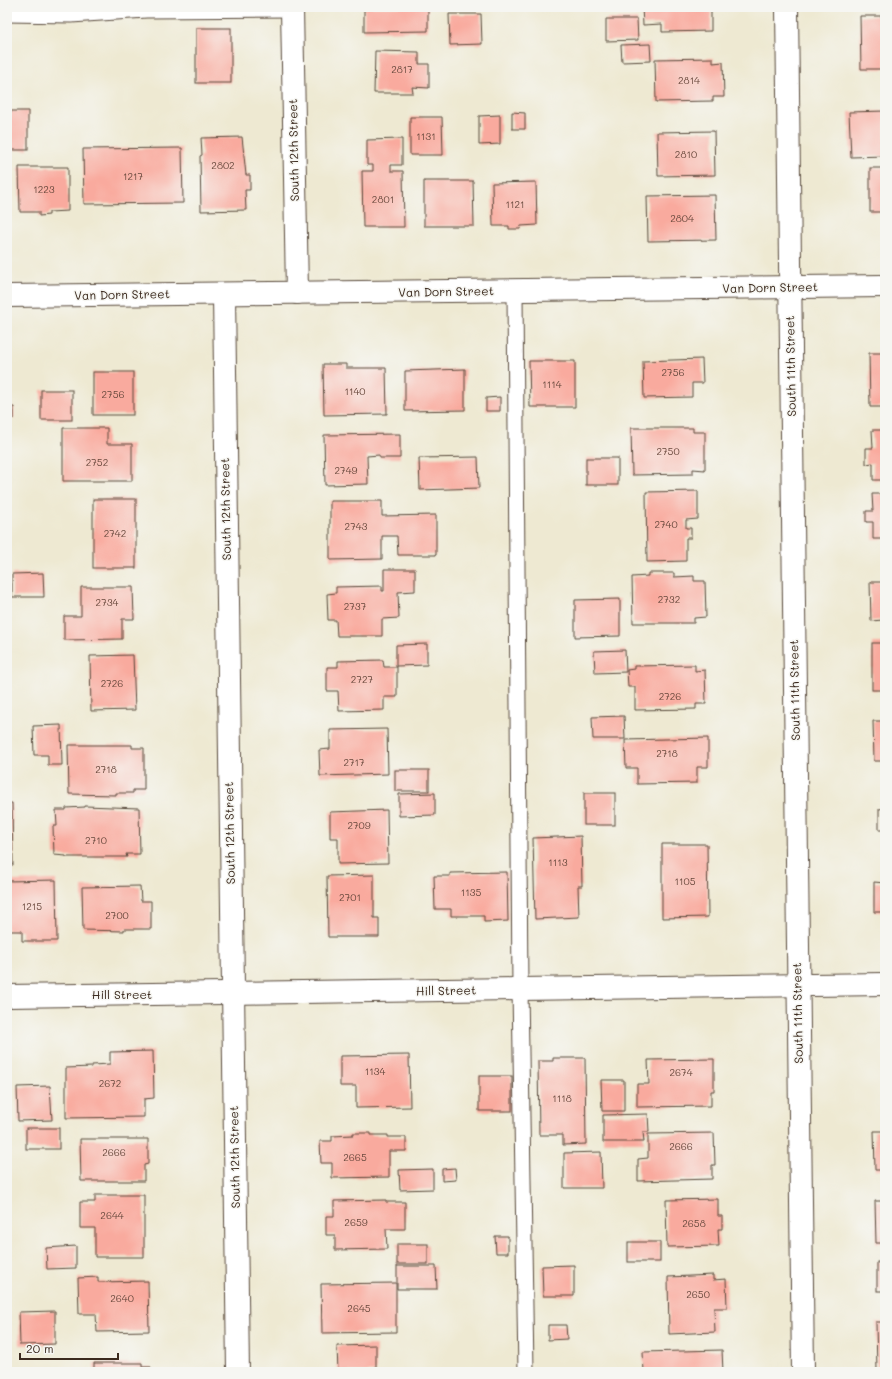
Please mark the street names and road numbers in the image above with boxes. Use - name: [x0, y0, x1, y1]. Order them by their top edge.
- street label: South 12th Street: [284, 99, 302, 201]
- street label: Van Dorn Street: [722, 278, 818, 296]
- street label: Van Dorn Street: [398, 282, 494, 300]
- street label: Van Dorn Street: [74, 285, 170, 303]
- street label: South 11th Street: [781, 315, 799, 417]
- street label: South 12th Street: [216, 458, 234, 560]
- street label: South 11th Street: [785, 639, 803, 741]
- street label: South 12th Street: [220, 782, 238, 884]
- street label: South 11th Street: [788, 962, 806, 1064]
- street label: Hill Street: [416, 981, 476, 999]
- street label: Hill Street: [92, 986, 152, 1002]
- street label: South 12th Street: [225, 1106, 243, 1208]

